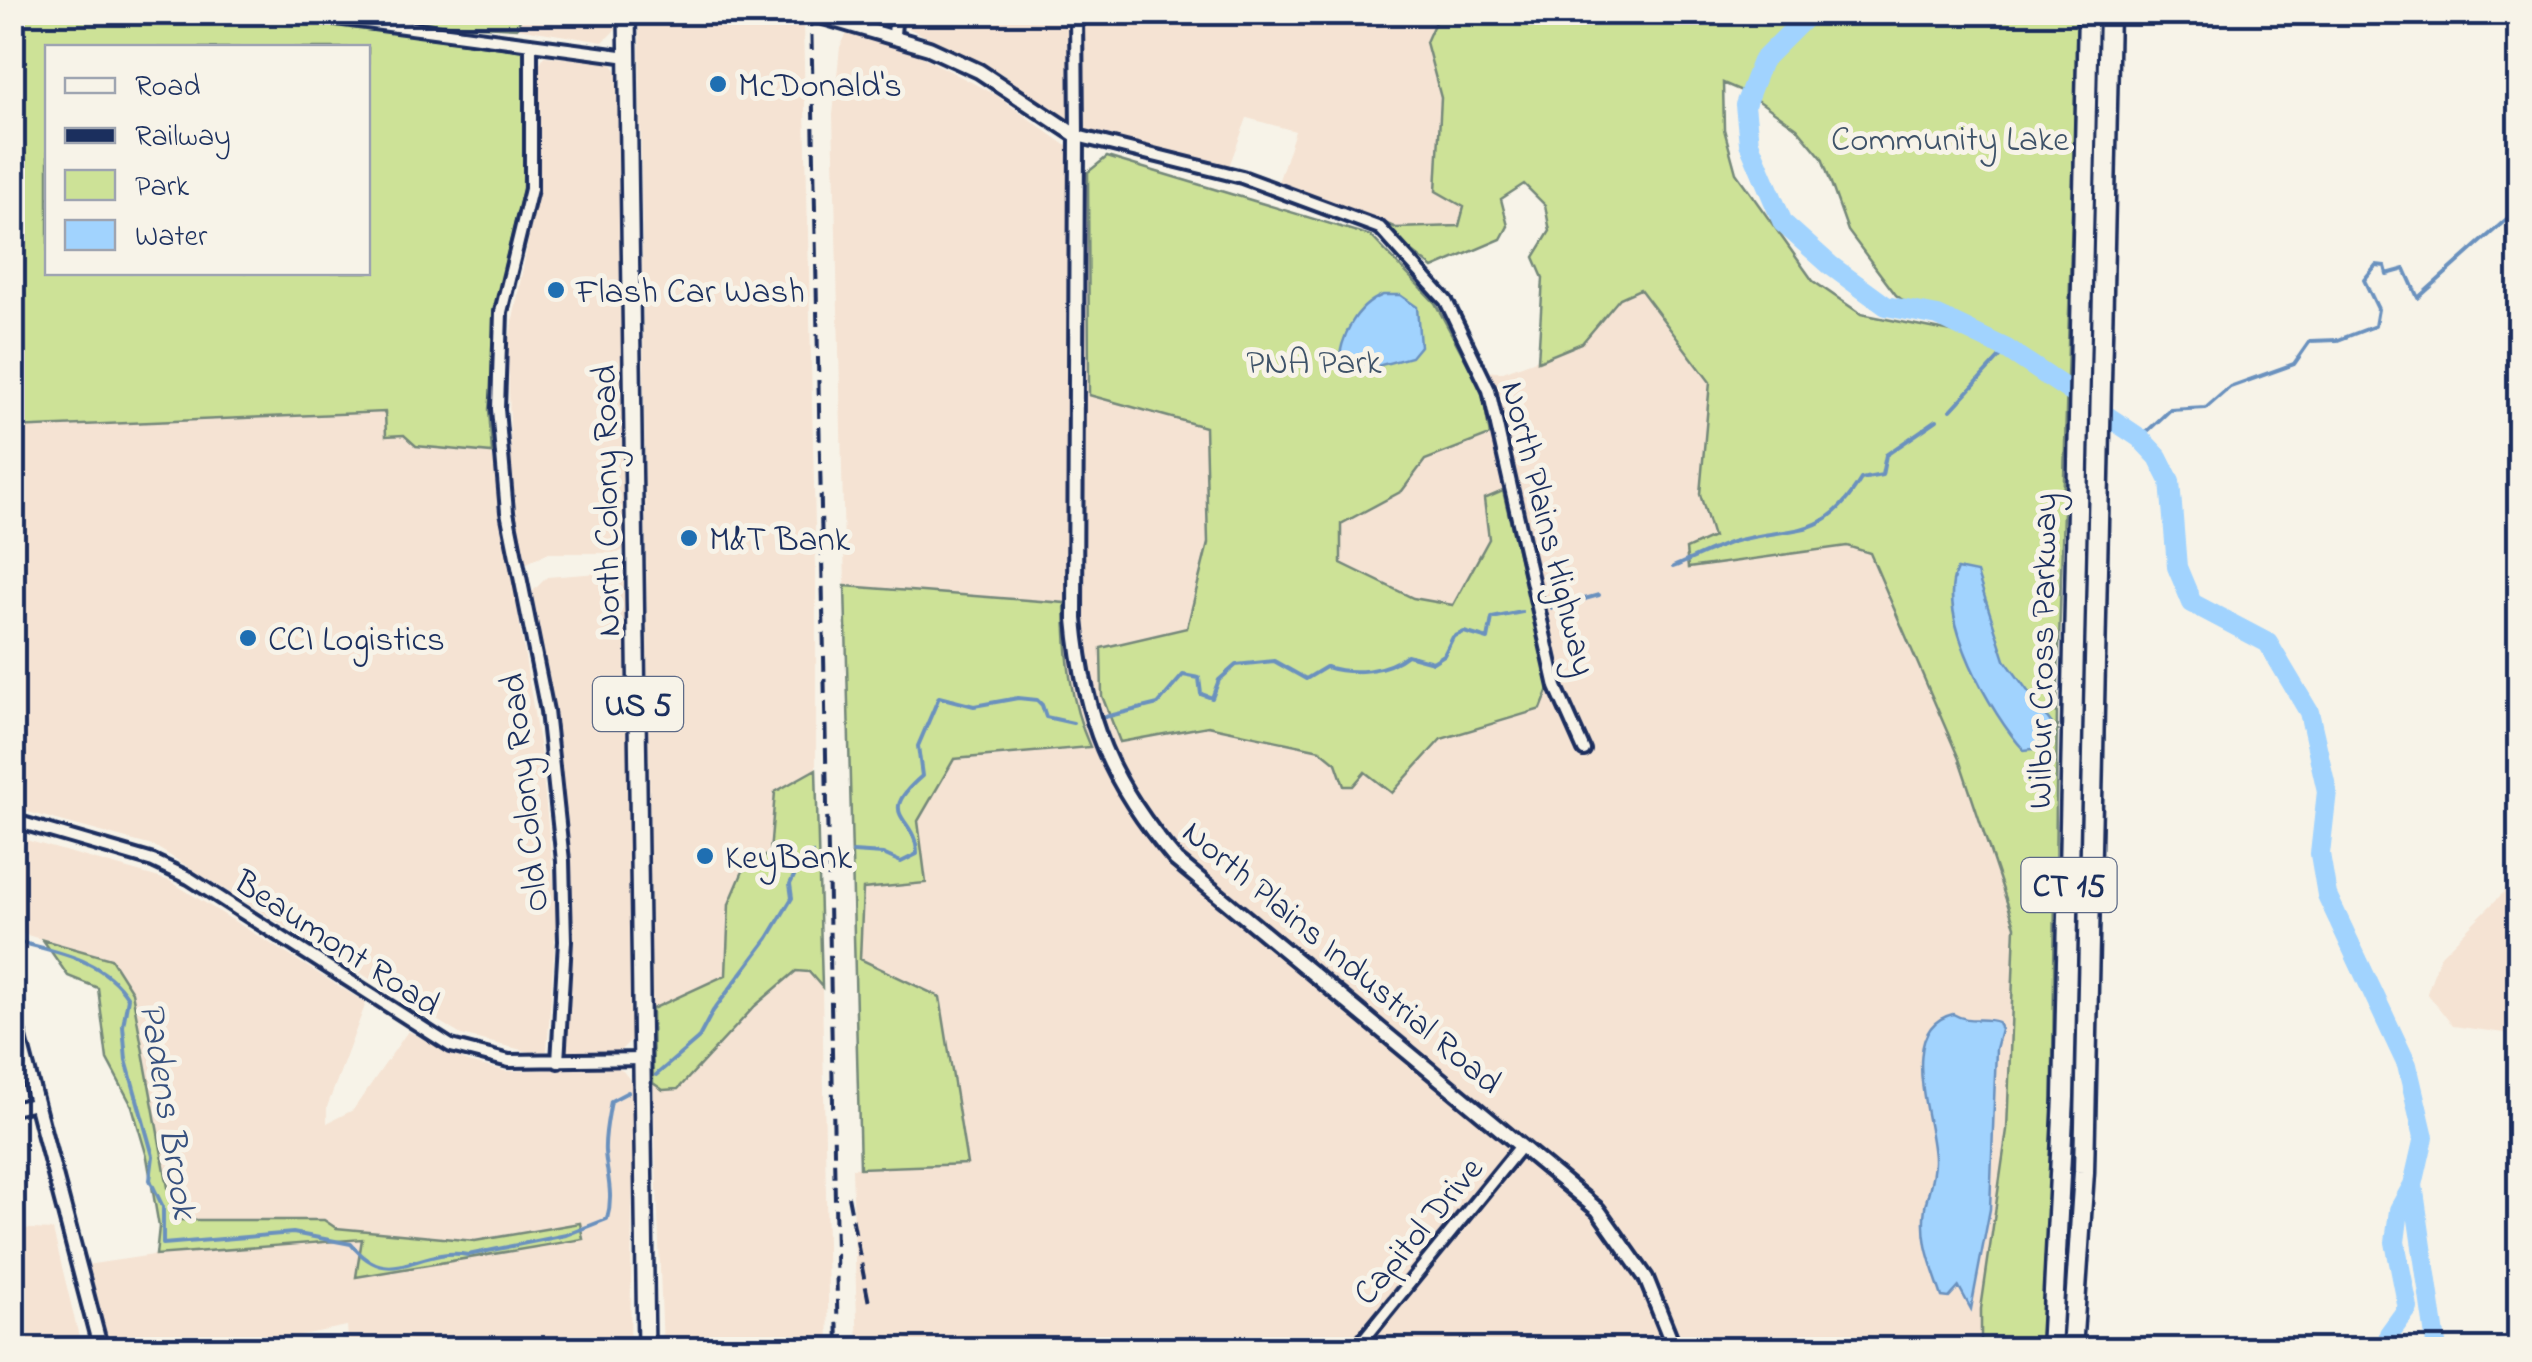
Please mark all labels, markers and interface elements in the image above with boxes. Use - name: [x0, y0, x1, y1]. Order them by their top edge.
- legend: [45, 45, 370, 275]
- place label: McDonald's: [738, 62, 902, 113]
- text: Road: [135, 66, 200, 110]
- marker: McDonald's: [707, 73, 729, 95]
- text: Railway: [135, 116, 231, 160]
- park label: Community Lake: [1831, 116, 2069, 167]
- text: Park: [135, 166, 190, 210]
- text: Water: [135, 216, 208, 260]
- place label: Flash Car Wash: [575, 268, 805, 319]
- marker: Flash Car Wash: [545, 279, 567, 301]
- park label: PNA Park: [1246, 339, 1382, 390]
- street label: North Colony Road: [581, 365, 636, 637]
- street label: North Plains Highway: [1485, 376, 1608, 681]
- street label: Wilbur Cross Parkway: [2016, 493, 2073, 810]
- place label: M&T Bank: [709, 516, 851, 567]
- marker: M&T Bank: [678, 527, 700, 549]
- place label: CCI Logistics: [268, 616, 445, 667]
- marker: CCI Logistics: [237, 627, 259, 649]
- street label: Old Colony Road: [489, 671, 564, 914]
- road number: US 5: [593, 677, 683, 731]
- street label: North Plains Industrial Road: [1169, 809, 1512, 1108]
- place label: KeyBank: [725, 834, 853, 885]
- marker: KeyBank: [694, 845, 716, 867]
- street label: Beaumont Road: [222, 858, 449, 1031]
- road number: CT 15: [2022, 858, 2116, 912]
- water label: Padens Brook: [121, 998, 211, 1224]
- street label: Capitol Drive: [1342, 1147, 1497, 1318]

